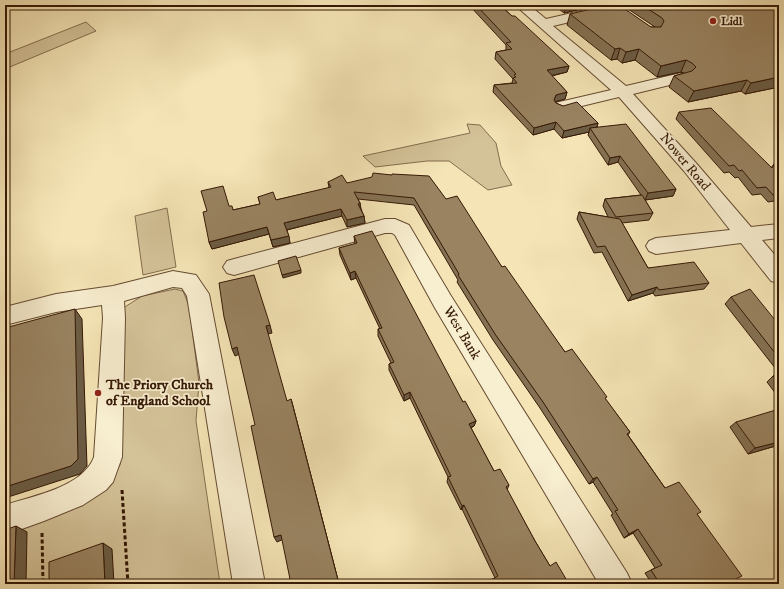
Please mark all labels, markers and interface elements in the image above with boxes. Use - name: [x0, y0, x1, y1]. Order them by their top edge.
- place label: Lidl: [721, 14, 743, 29]
- marker: Lidl: [708, 16, 718, 26]
- street label: Nower Road: [656, 129, 714, 195]
- street label: West Bank: [439, 302, 485, 363]
- place label: The Priory Church of England School: [105, 376, 214, 410]
- marker: The Priory Church of England School: [93, 388, 103, 398]

